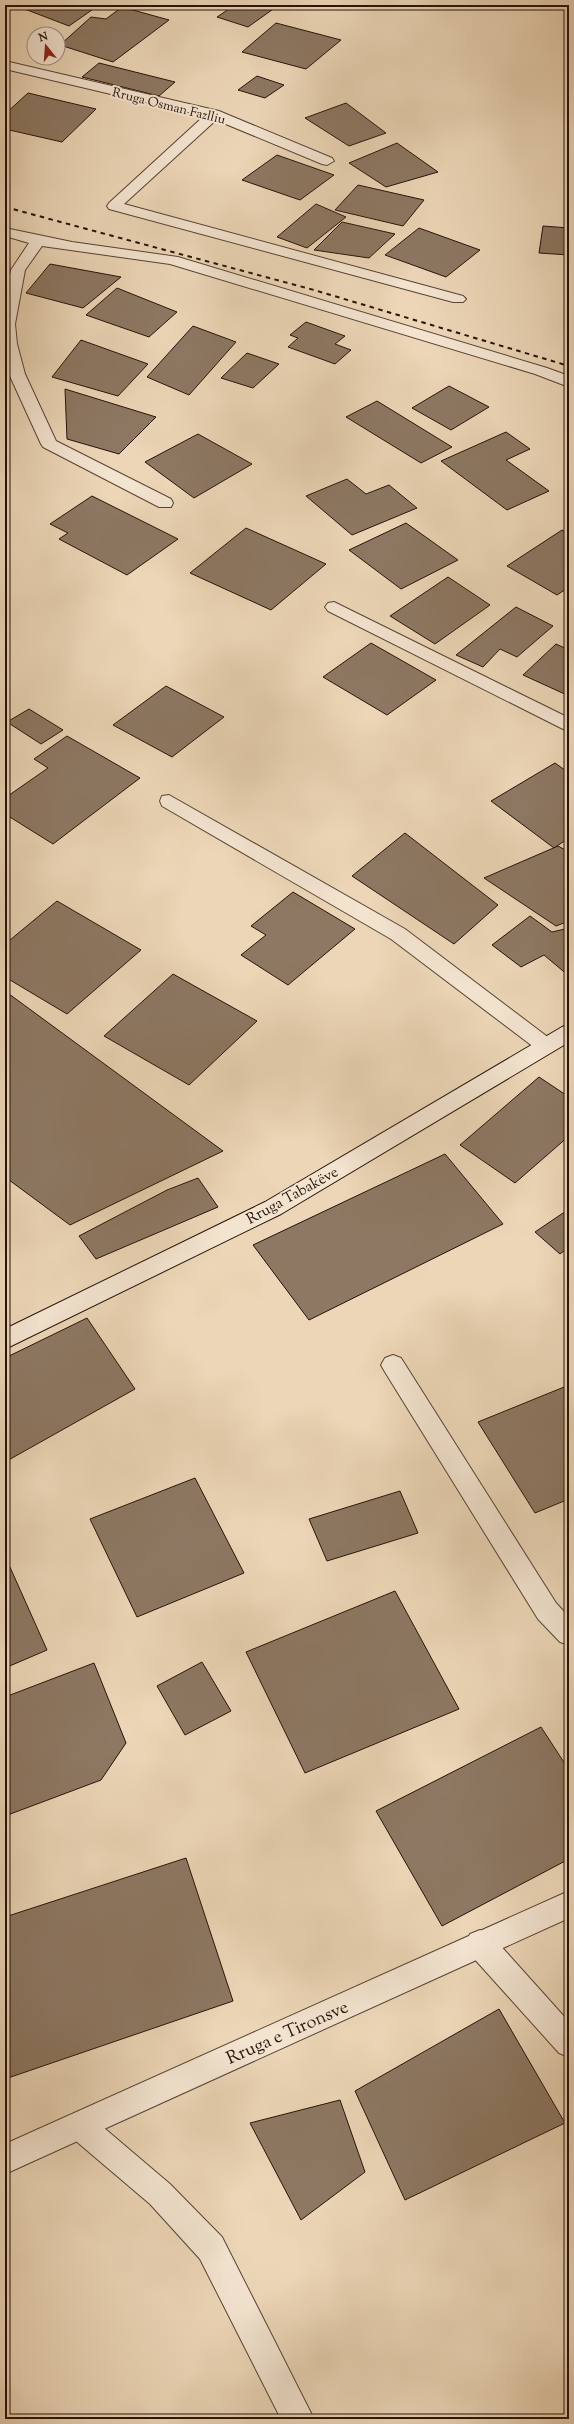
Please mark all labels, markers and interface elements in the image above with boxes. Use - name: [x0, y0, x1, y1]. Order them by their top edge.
- north arrow: [26, 26, 66, 66]
- text: N: [36, 28, 50, 47]
- street label: Rruga Osman Fazlliu: [110, 84, 228, 130]
- street label: Rruga Tabakëve: [243, 1162, 343, 1230]
- street label: Rruga e Tironsve: [223, 1995, 353, 2072]

